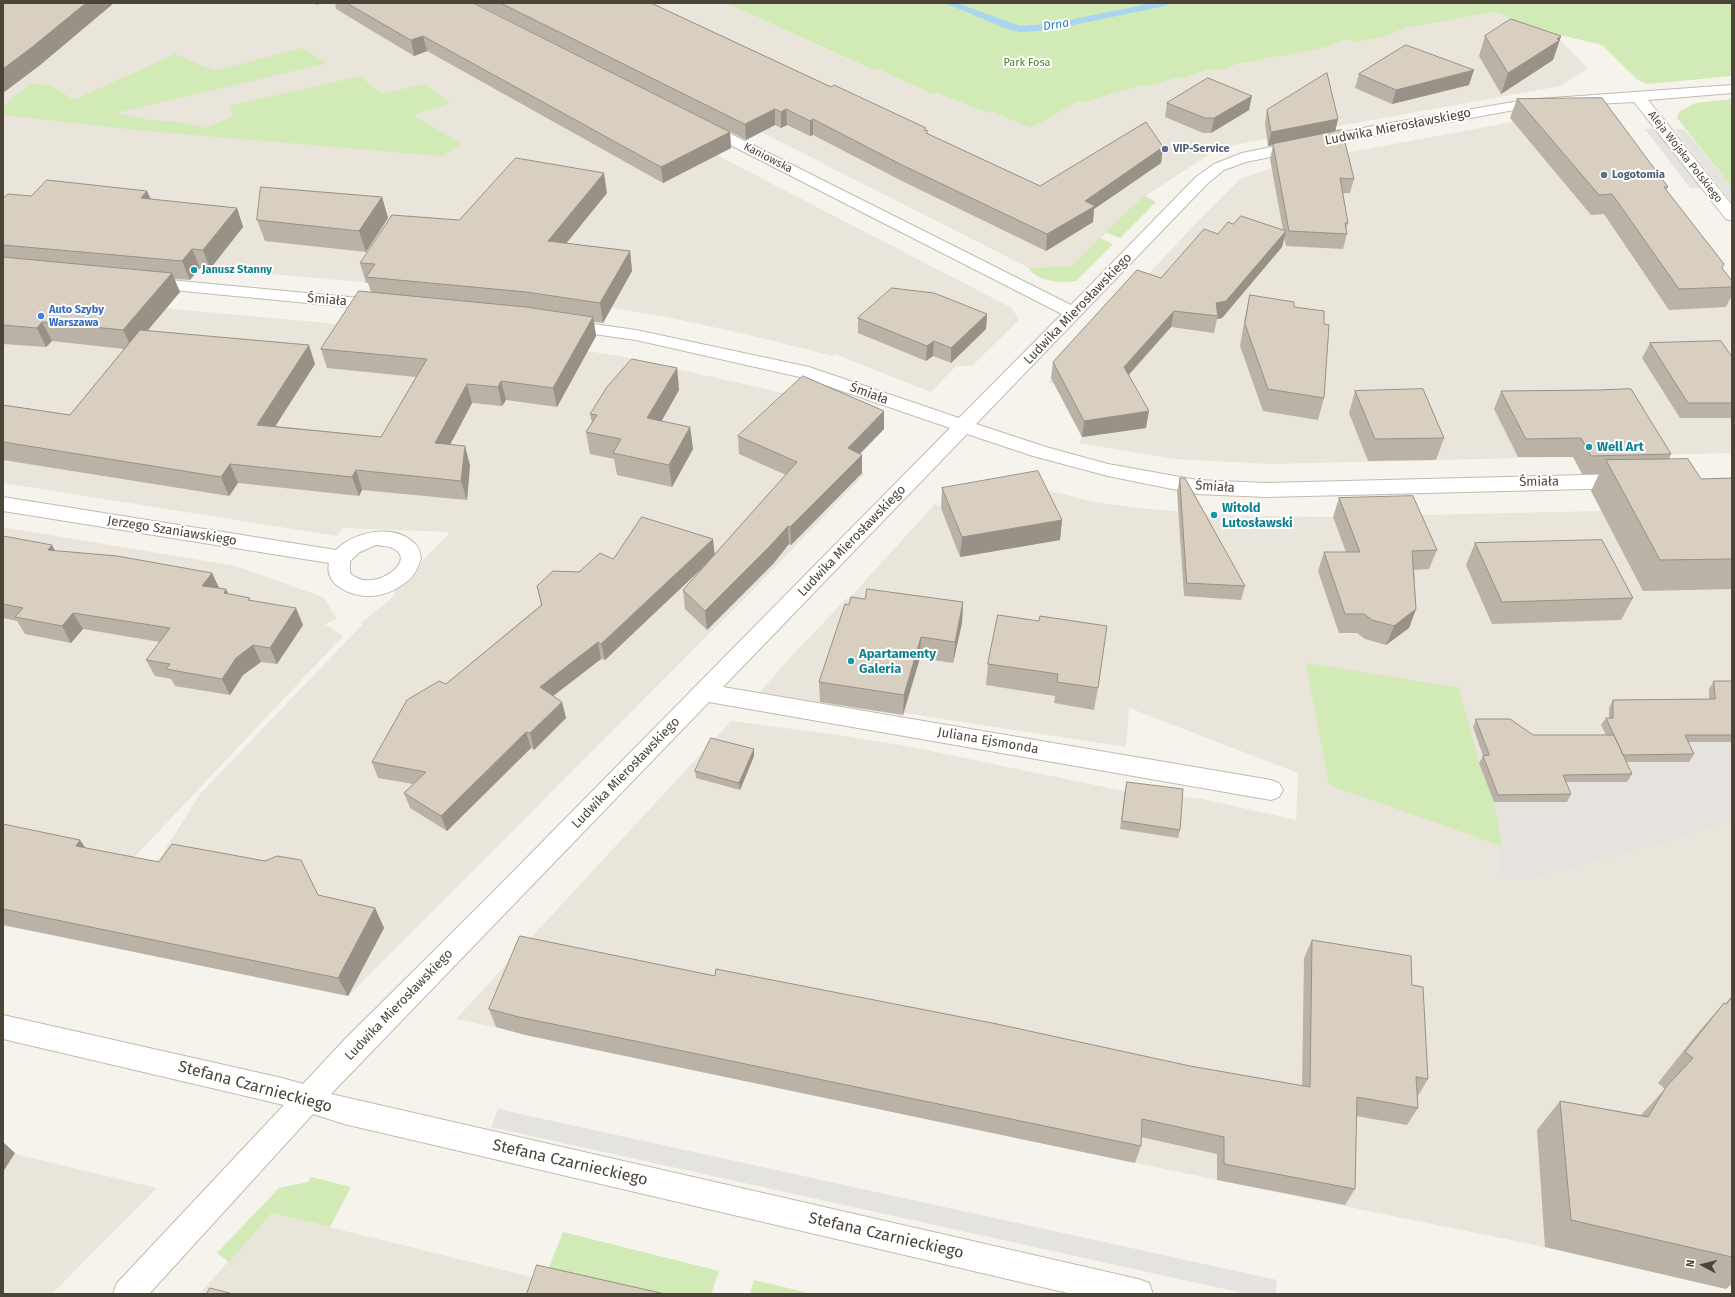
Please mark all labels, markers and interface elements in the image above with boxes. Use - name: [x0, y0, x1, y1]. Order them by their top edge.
- water label: Drna: [1042, 16, 1070, 34]
- park label: Park Fosa: [1003, 56, 1051, 70]
- street label: Ludwika Mierosławskiego: [1324, 105, 1472, 149]
- street label: Aleja Wojska Polskiego: [1645, 108, 1725, 206]
- street label: Kaniowska: [741, 140, 795, 176]
- place label: VIP-Service: [1173, 142, 1230, 156]
- marker: VIP-Service: [1160, 144, 1170, 154]
- place label: Logotomia: [1612, 168, 1665, 182]
- marker: Logotomia: [1599, 170, 1609, 180]
- street label: Ludwika Mierosławskiego: [1021, 250, 1135, 368]
- place label: Janusz Stanny: [202, 263, 272, 277]
- marker: Janusz Stanny: [189, 265, 199, 275]
- street label: Śmiała: [306, 290, 348, 310]
- place label: Auto Szyby Warszawa: [49, 303, 104, 329]
- marker: Auto Szyby Warszawa: [36, 311, 46, 321]
- street label: Śmiała: [848, 380, 890, 408]
- place label: Well Art: [1597, 439, 1644, 455]
- marker: Well Art: [1584, 442, 1594, 452]
- street label: Śmiała: [1519, 474, 1559, 490]
- street label: Śmiała: [1195, 478, 1235, 496]
- street label: Ludwika Mierosławskiego: [795, 482, 909, 600]
- place label: Witold Lutosławski: [1222, 500, 1293, 531]
- marker: Witold Lutosławski: [1209, 510, 1219, 520]
- street label: Jerzego Szaniawskiego: [106, 513, 238, 549]
- place label: Apartamenty Galeria: [859, 646, 936, 677]
- marker: Apartamenty Galeria: [846, 656, 856, 666]
- street label: Ludwika Mierosławskiego: [569, 714, 683, 832]
- street label: Juliana Ejsmonda: [936, 724, 1040, 758]
- street label: Ludwika Mierosławskiego: [342, 946, 456, 1064]
- street label: Stefana Czarnieckiego: [176, 1057, 334, 1117]
- street label: Stefana Czarnieckiego: [491, 1136, 649, 1190]
- street label: Stefana Czarnieckiego: [807, 1209, 965, 1263]
- north arrow: [1683, 1245, 1723, 1285]
- text: N: [1684, 1259, 1697, 1268]

